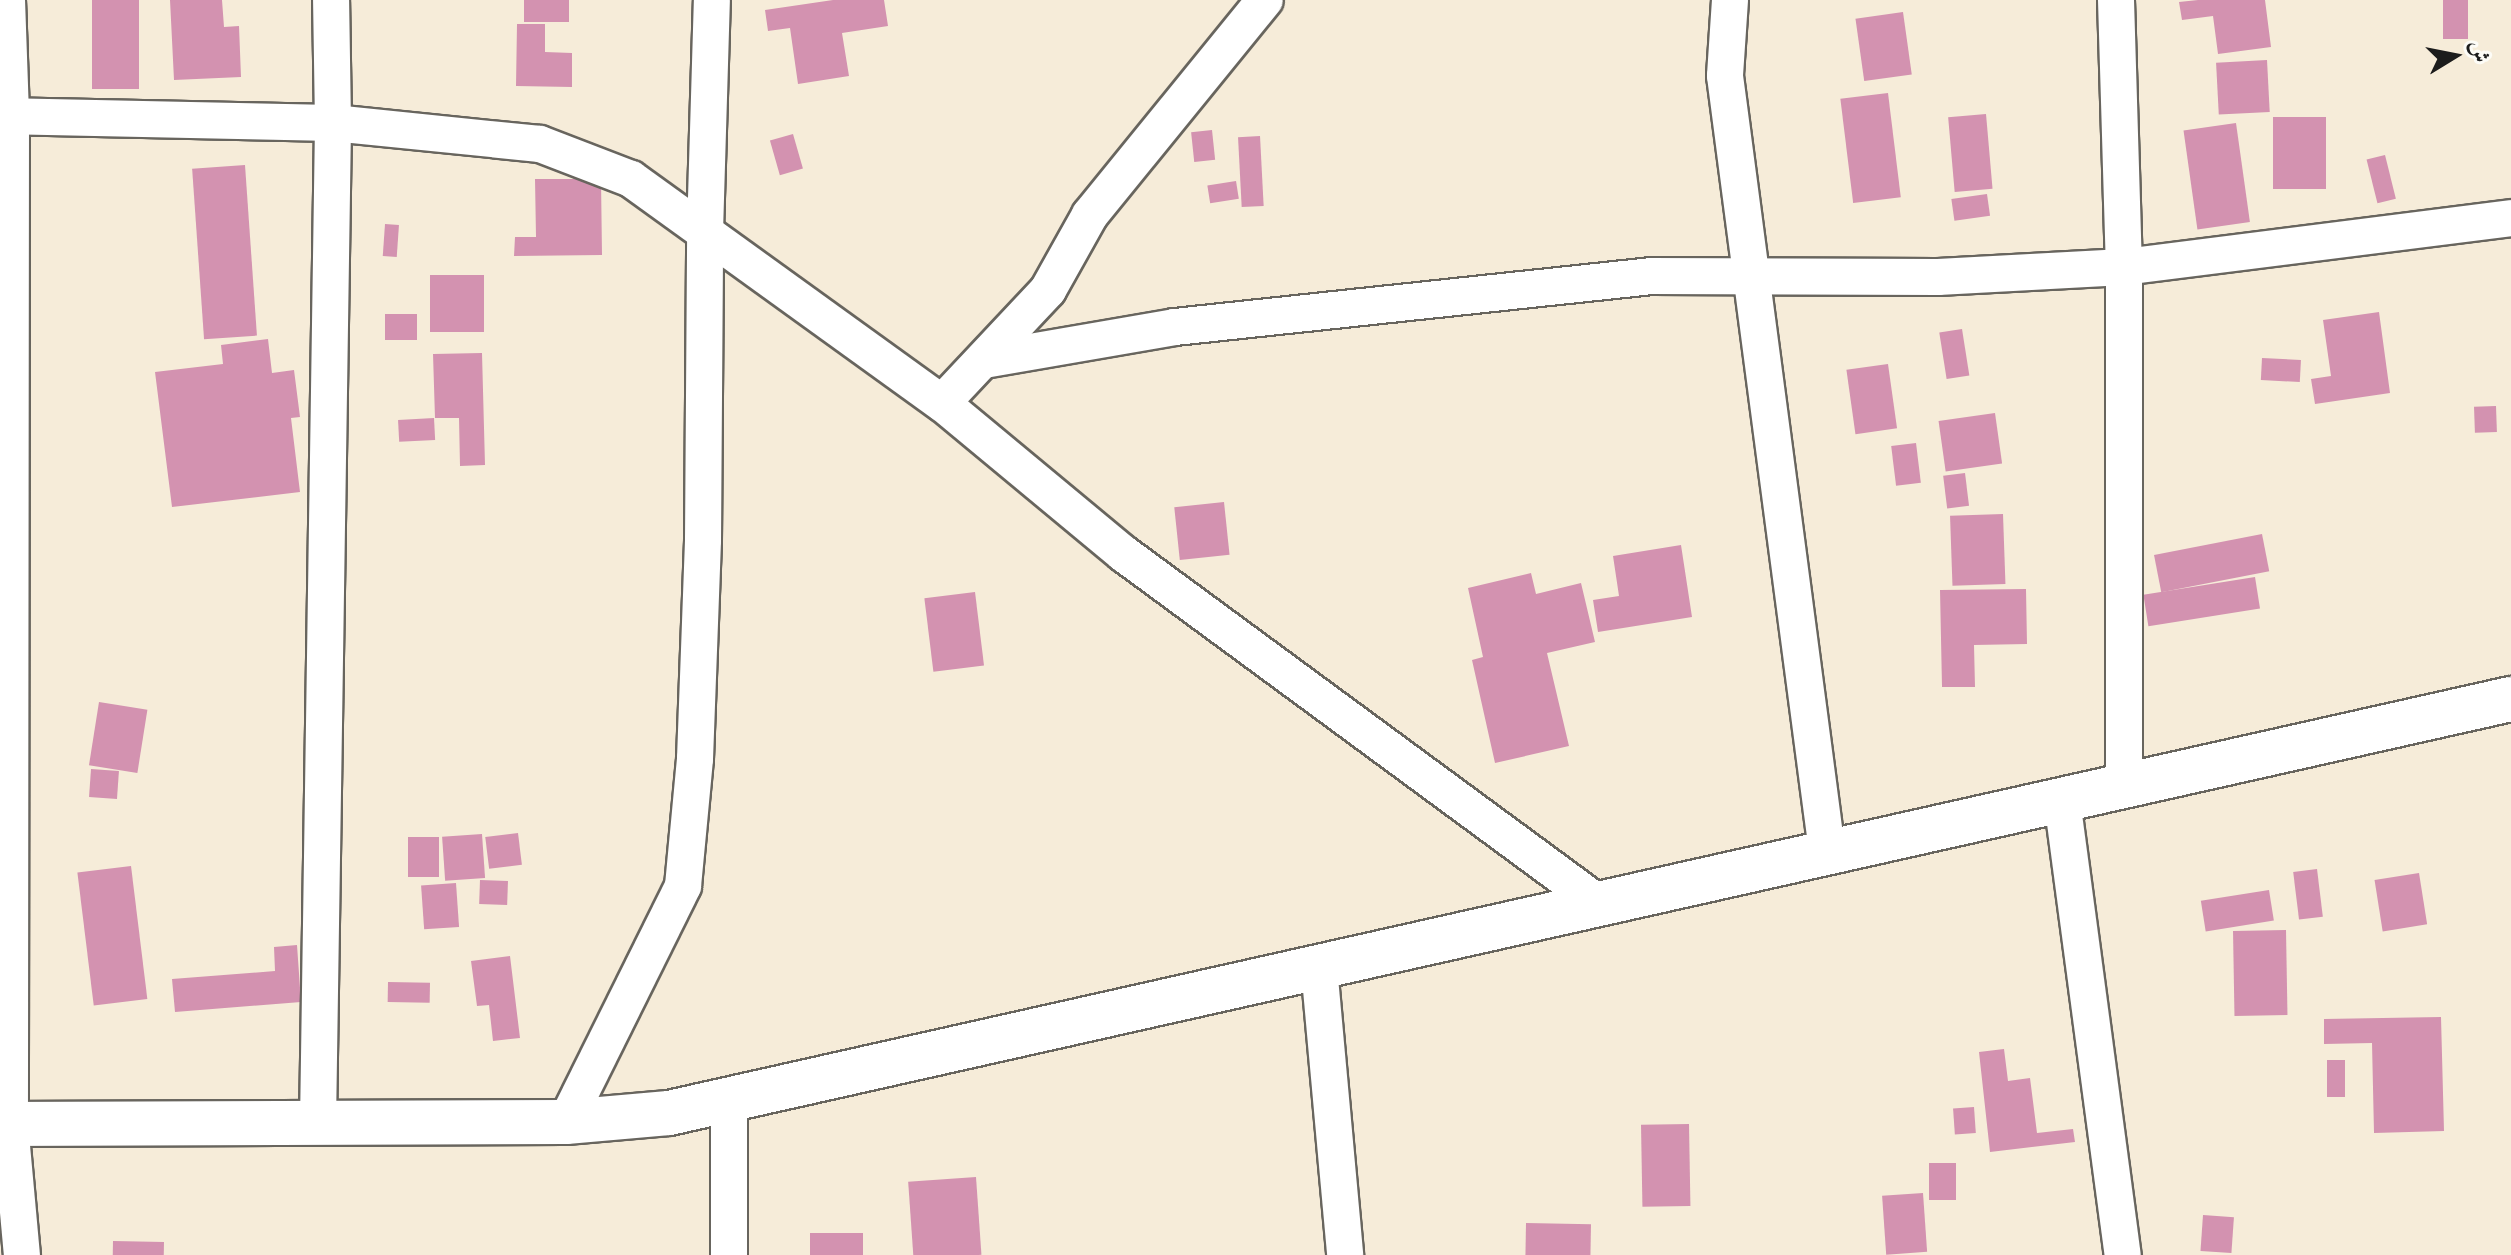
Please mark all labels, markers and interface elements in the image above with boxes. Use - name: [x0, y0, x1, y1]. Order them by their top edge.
- north arrow: [2415, 16, 2495, 96]
- text: ش: [2466, 39, 2491, 64]

